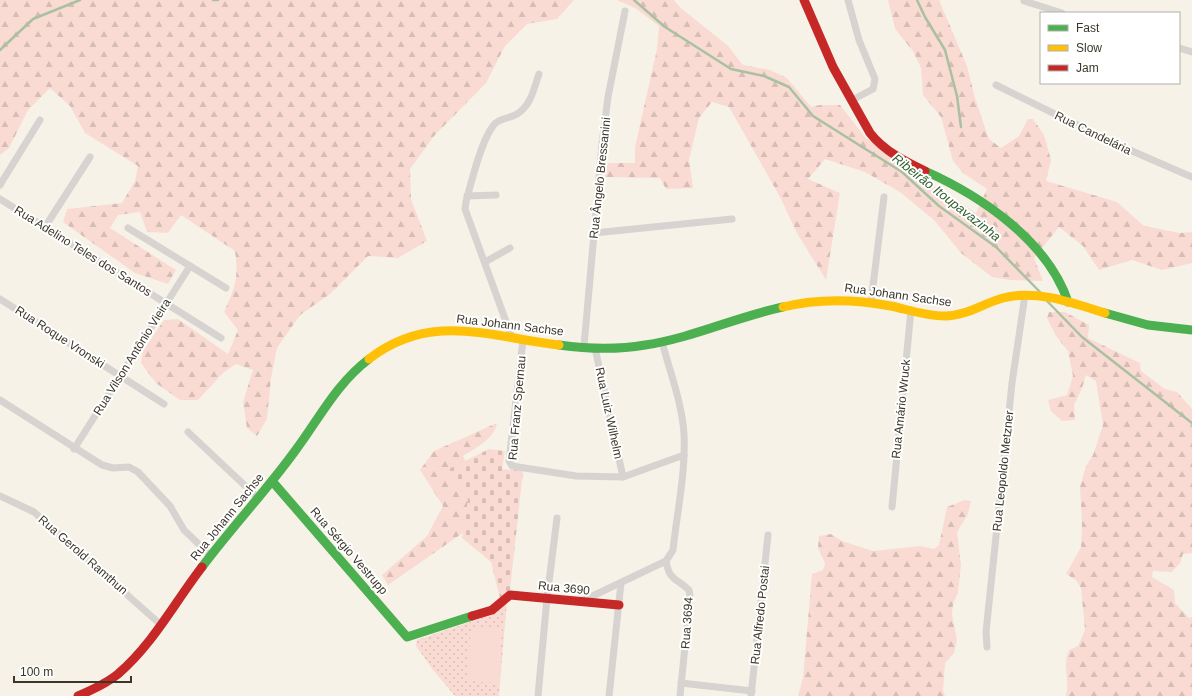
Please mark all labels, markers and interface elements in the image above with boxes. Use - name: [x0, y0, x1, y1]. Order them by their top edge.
- legend: [1040, 12, 1180, 84]
- text: Fast: [1076, 21, 1100, 35]
- text: Slow: [1076, 41, 1102, 55]
- text: Jam: [1076, 61, 1099, 75]
- street label: Rua Candelária: [1052, 108, 1134, 158]
- street label: Rua Ângelo Bressanini: [586, 116, 613, 239]
- water label: Ribeirão Itoupavazinha: [890, 151, 1004, 244]
- street label: Rua Adelino Teles dos Santos: [12, 203, 154, 299]
- street label: Rua Johann Sachse: [844, 281, 953, 309]
- street label: Rua Vilson Antônio Vieira: [90, 296, 174, 418]
- street label: Rua Roque Vronski: [13, 303, 107, 371]
- street label: Rua Johann Sachse: [456, 311, 565, 339]
- street label: Rua Franz Spernau: [505, 355, 529, 461]
- street label: Rua Amário Wruck: [889, 358, 913, 459]
- street label: Rua Luiz Wilhelm: [592, 366, 626, 460]
- street label: Rua Leopoldo Metzner: [990, 410, 1016, 532]
- street label: Rua Johann Sachse: [188, 470, 267, 563]
- street label: Rua Sérgio Vestrupp: [307, 505, 391, 598]
- street label: Rua Gerold Ramthun: [36, 513, 130, 597]
- street label: Rua Alfredo Postai: [748, 565, 772, 665]
- street label: Rua 3690: [537, 578, 591, 598]
- street label: Rua 3694: [678, 596, 696, 649]
- scale bar: [14, 658, 131, 684]
- text: 100 m: [20, 665, 53, 679]

